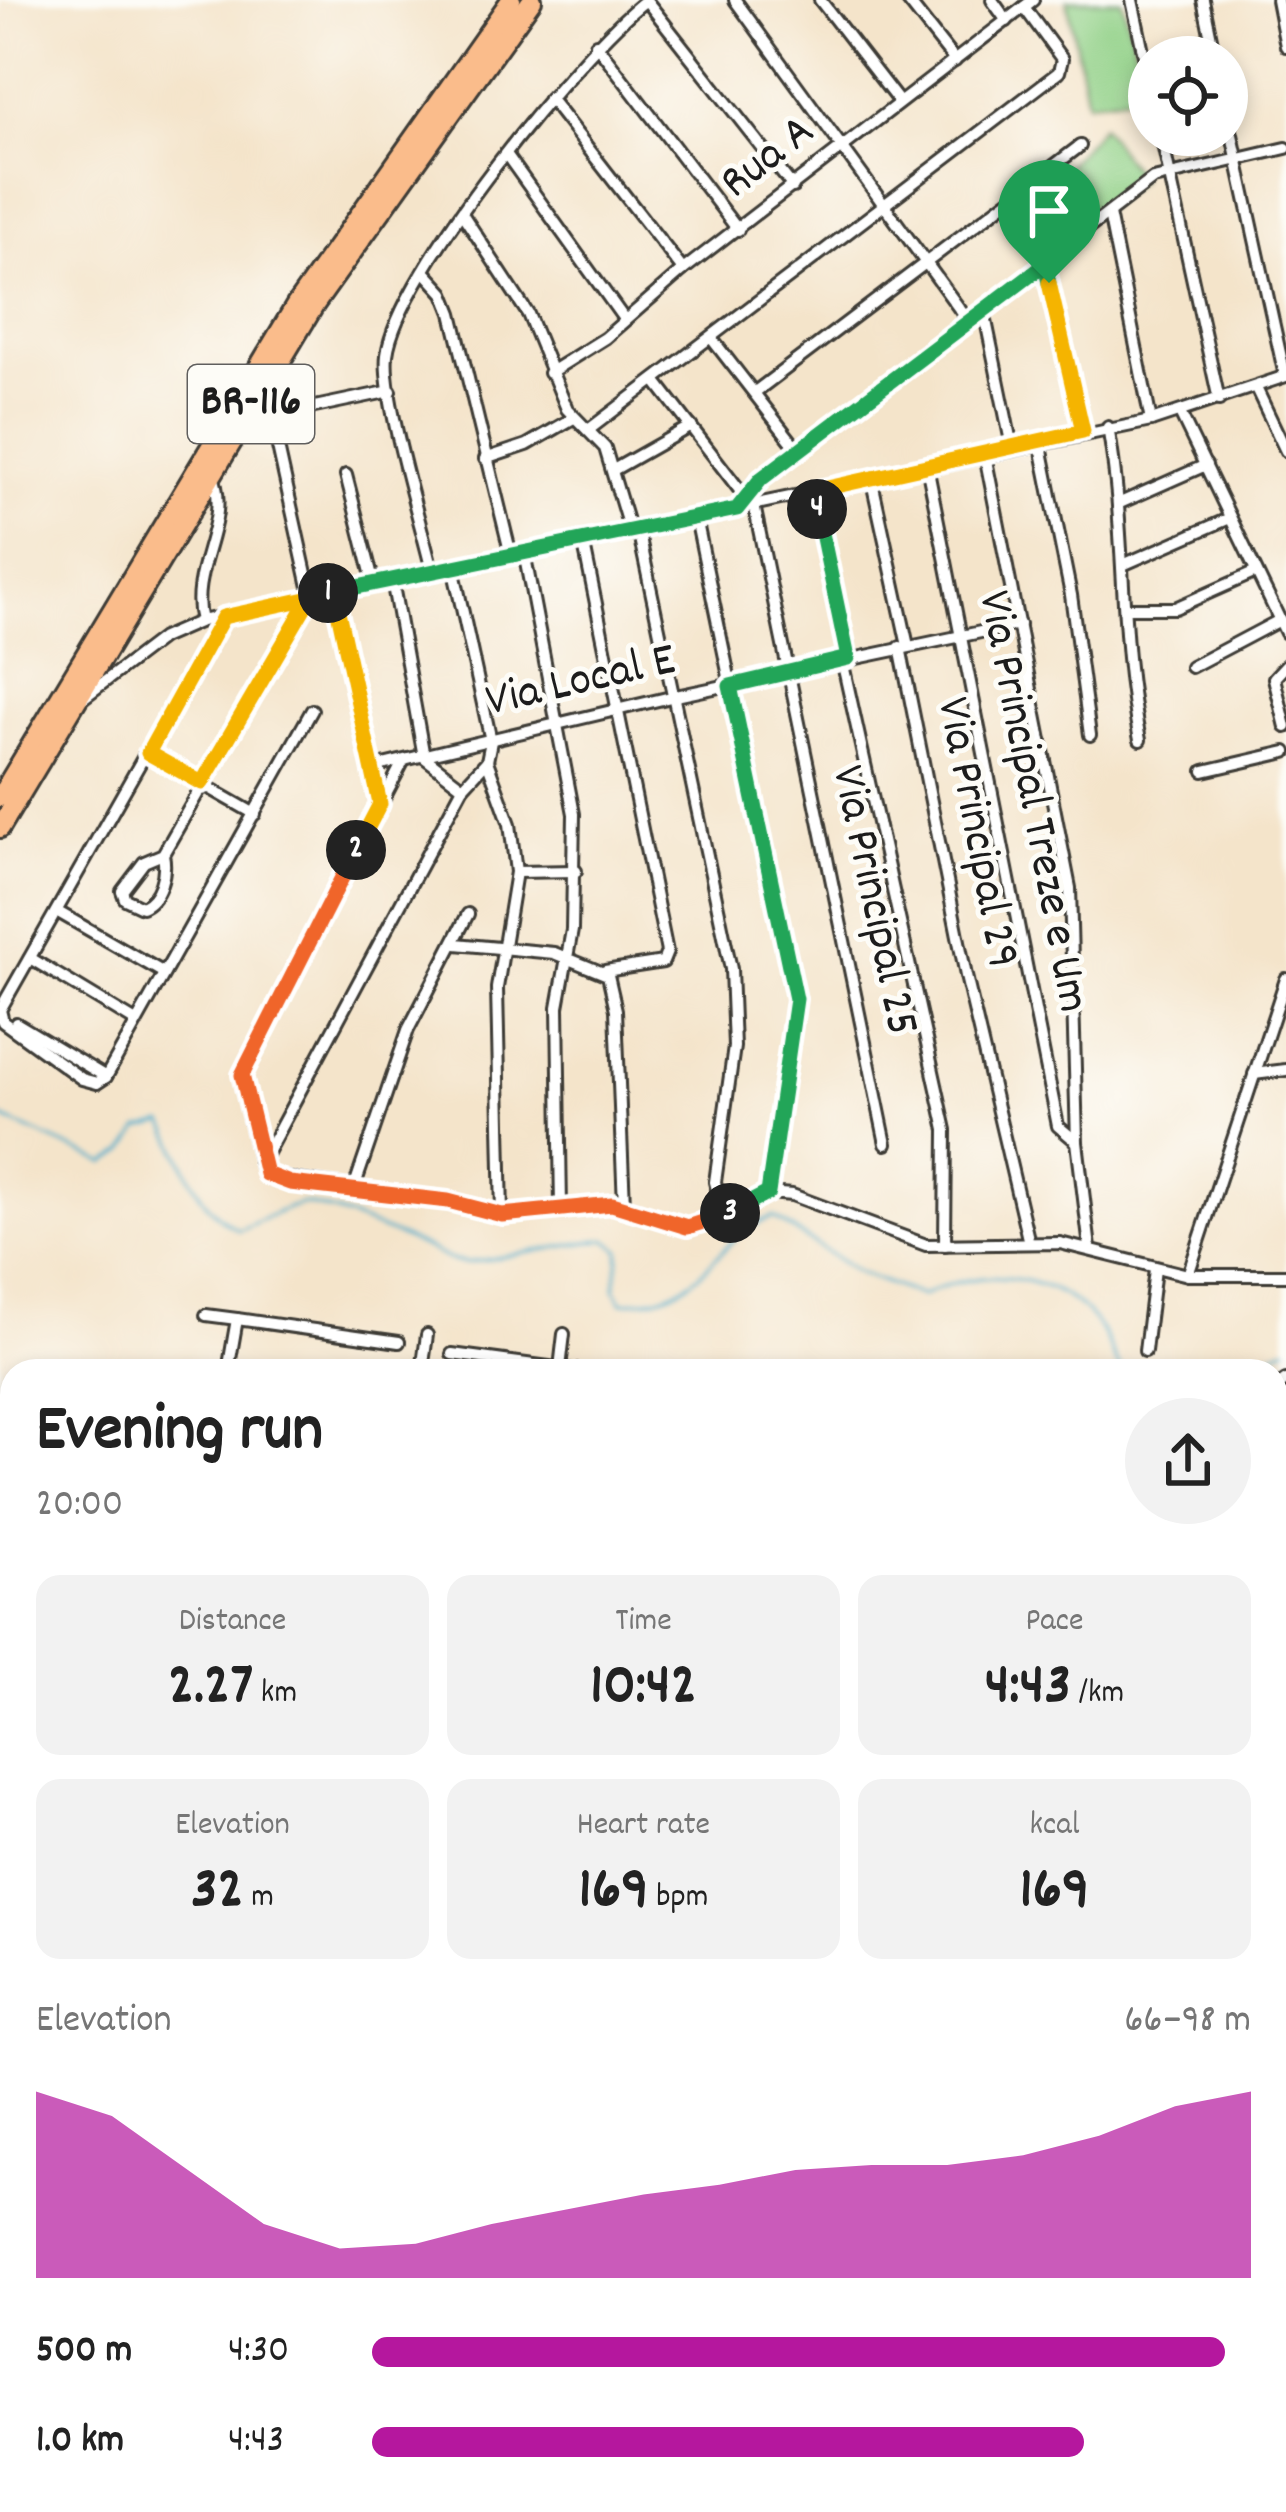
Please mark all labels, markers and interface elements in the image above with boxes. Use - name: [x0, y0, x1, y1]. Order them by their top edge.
- map controls: [1128, 36, 1248, 156]
- button: locate: [1128, 36, 1248, 156]
- street label: Rua A: [707, 100, 831, 218]
- pin: [998, 160, 1100, 283]
- icon: arrive: [1016, 178, 1082, 244]
- road number: BR-116: [188, 365, 314, 443]
- pin: 4: [787, 479, 847, 539]
- text: 4: [810, 485, 824, 532]
- pin: 1: [298, 563, 358, 623]
- text: 1: [324, 569, 332, 616]
- street label: Via Principal Treze e Um: [956, 585, 1106, 1019]
- street label: Via Local E: [480, 628, 683, 738]
- street label: Via Principal 29: [915, 692, 1035, 974]
- street label: Via Principal 25: [810, 760, 934, 1042]
- pin: 2: [326, 820, 386, 880]
- text: 2: [349, 826, 363, 873]
- pin: 3: [700, 1183, 760, 1243]
- text: 3: [723, 1189, 737, 1236]
- text: Evening run: [36, 1387, 323, 1481]
- button: share: [1125, 1398, 1251, 1524]
- text: 20:00: [36, 1479, 123, 1534]
- text: Distance: [179, 1599, 286, 1646]
- text: Time: [615, 1599, 672, 1646]
- text: Pace: [1025, 1599, 1084, 1646]
- text: 2.27: [168, 1646, 253, 1732]
- text: 10:42: [590, 1646, 697, 1732]
- text: 4:43: [985, 1646, 1071, 1732]
- text: km: [253, 1671, 297, 1718]
- text: /km: [1071, 1671, 1124, 1718]
- text: Elevation: [175, 1803, 290, 1850]
- text: Heart rate: [577, 1803, 710, 1850]
- text: kcal: [1029, 1803, 1080, 1850]
- text: 32: [191, 1850, 244, 1936]
- text: 169: [579, 1850, 649, 1936]
- text: 169: [1019, 1850, 1090, 1936]
- text: m: [244, 1875, 274, 1922]
- text: bpm: [649, 1875, 708, 1922]
- text: Elevation: [36, 1995, 172, 2050]
- text: 66–98 m: [1124, 1995, 1251, 2050]
- text: 500 m: [36, 2325, 132, 2380]
- text: 4:30: [228, 2325, 289, 2380]
- text: 1.0 km: [36, 2415, 124, 2470]
- text: 4:43: [228, 2415, 284, 2470]

